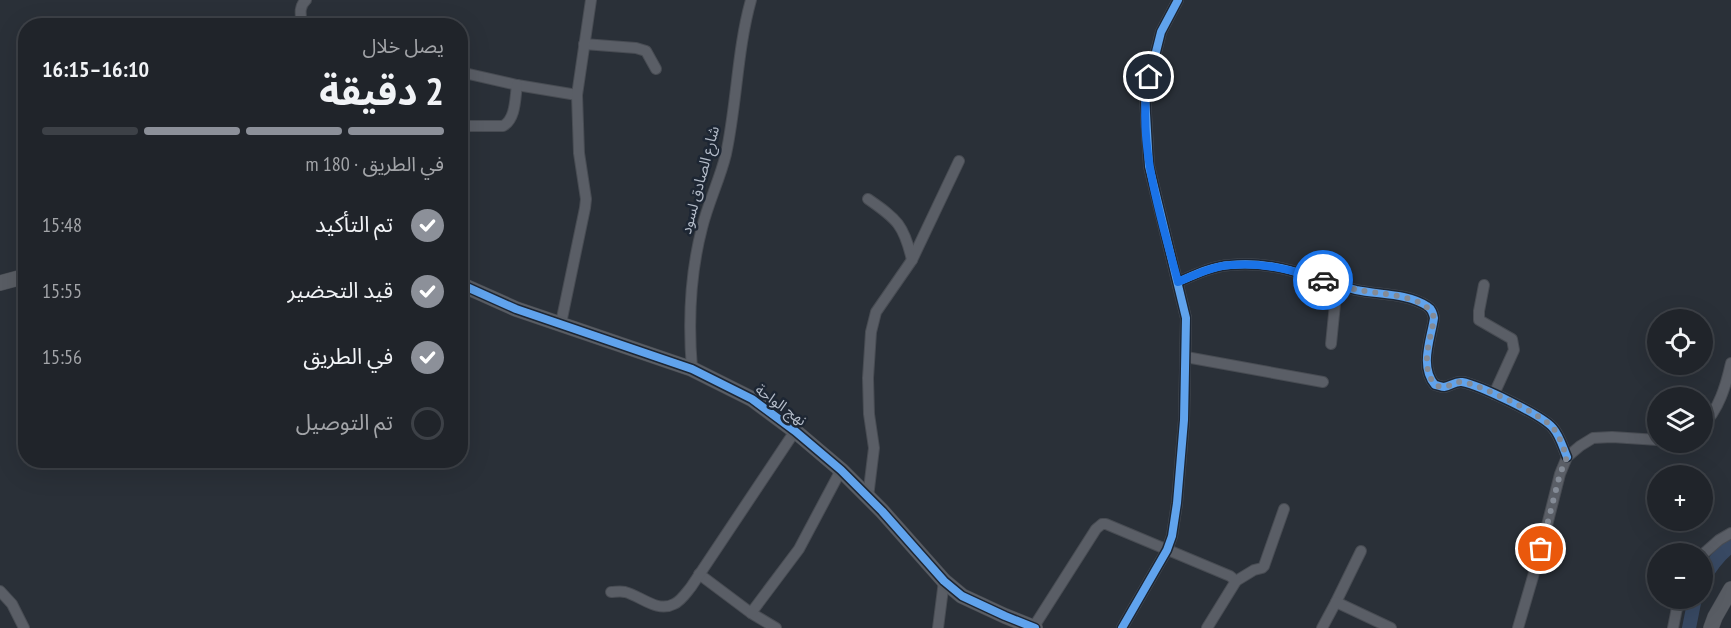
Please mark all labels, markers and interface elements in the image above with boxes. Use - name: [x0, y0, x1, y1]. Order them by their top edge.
- text: يصل خلال: [363, 33, 444, 59]
- pin: [1123, 51, 1174, 102]
- text: 16:10–16:15: [42, 55, 149, 83]
- icon: home: [1132, 60, 1165, 93]
- text: 2 دقيقة: [319, 65, 444, 116]
- street label: شارع الصادق لسود: [676, 123, 726, 237]
- text: في الطريق · 180 m: [305, 151, 444, 177]
- icon: check: [411, 209, 444, 242]
- text: تم التأكيد: [315, 210, 393, 238]
- text: 15:48: [42, 212, 82, 238]
- courier: [1293, 250, 1353, 310]
- icon: car: [1307, 264, 1340, 297]
- icon: check: [411, 275, 444, 308]
- text: قيد التحضير: [288, 276, 393, 304]
- text: 15:55: [42, 278, 82, 304]
- map controls: [1647, 309, 1713, 609]
- button: locate: [1647, 309, 1713, 375]
- icon: check: [411, 341, 444, 374]
- text: في الطريق: [303, 342, 393, 370]
- text: 15:56: [42, 344, 82, 370]
- street label: نهج الواحة: [750, 380, 811, 432]
- button: layers: [1647, 387, 1713, 453]
- text: تم التوصيل: [296, 408, 393, 436]
- button: +: [1647, 465, 1713, 531]
- pin: [1515, 523, 1566, 574]
- icon: bag: [1524, 532, 1557, 565]
- button: −: [1647, 543, 1713, 609]

